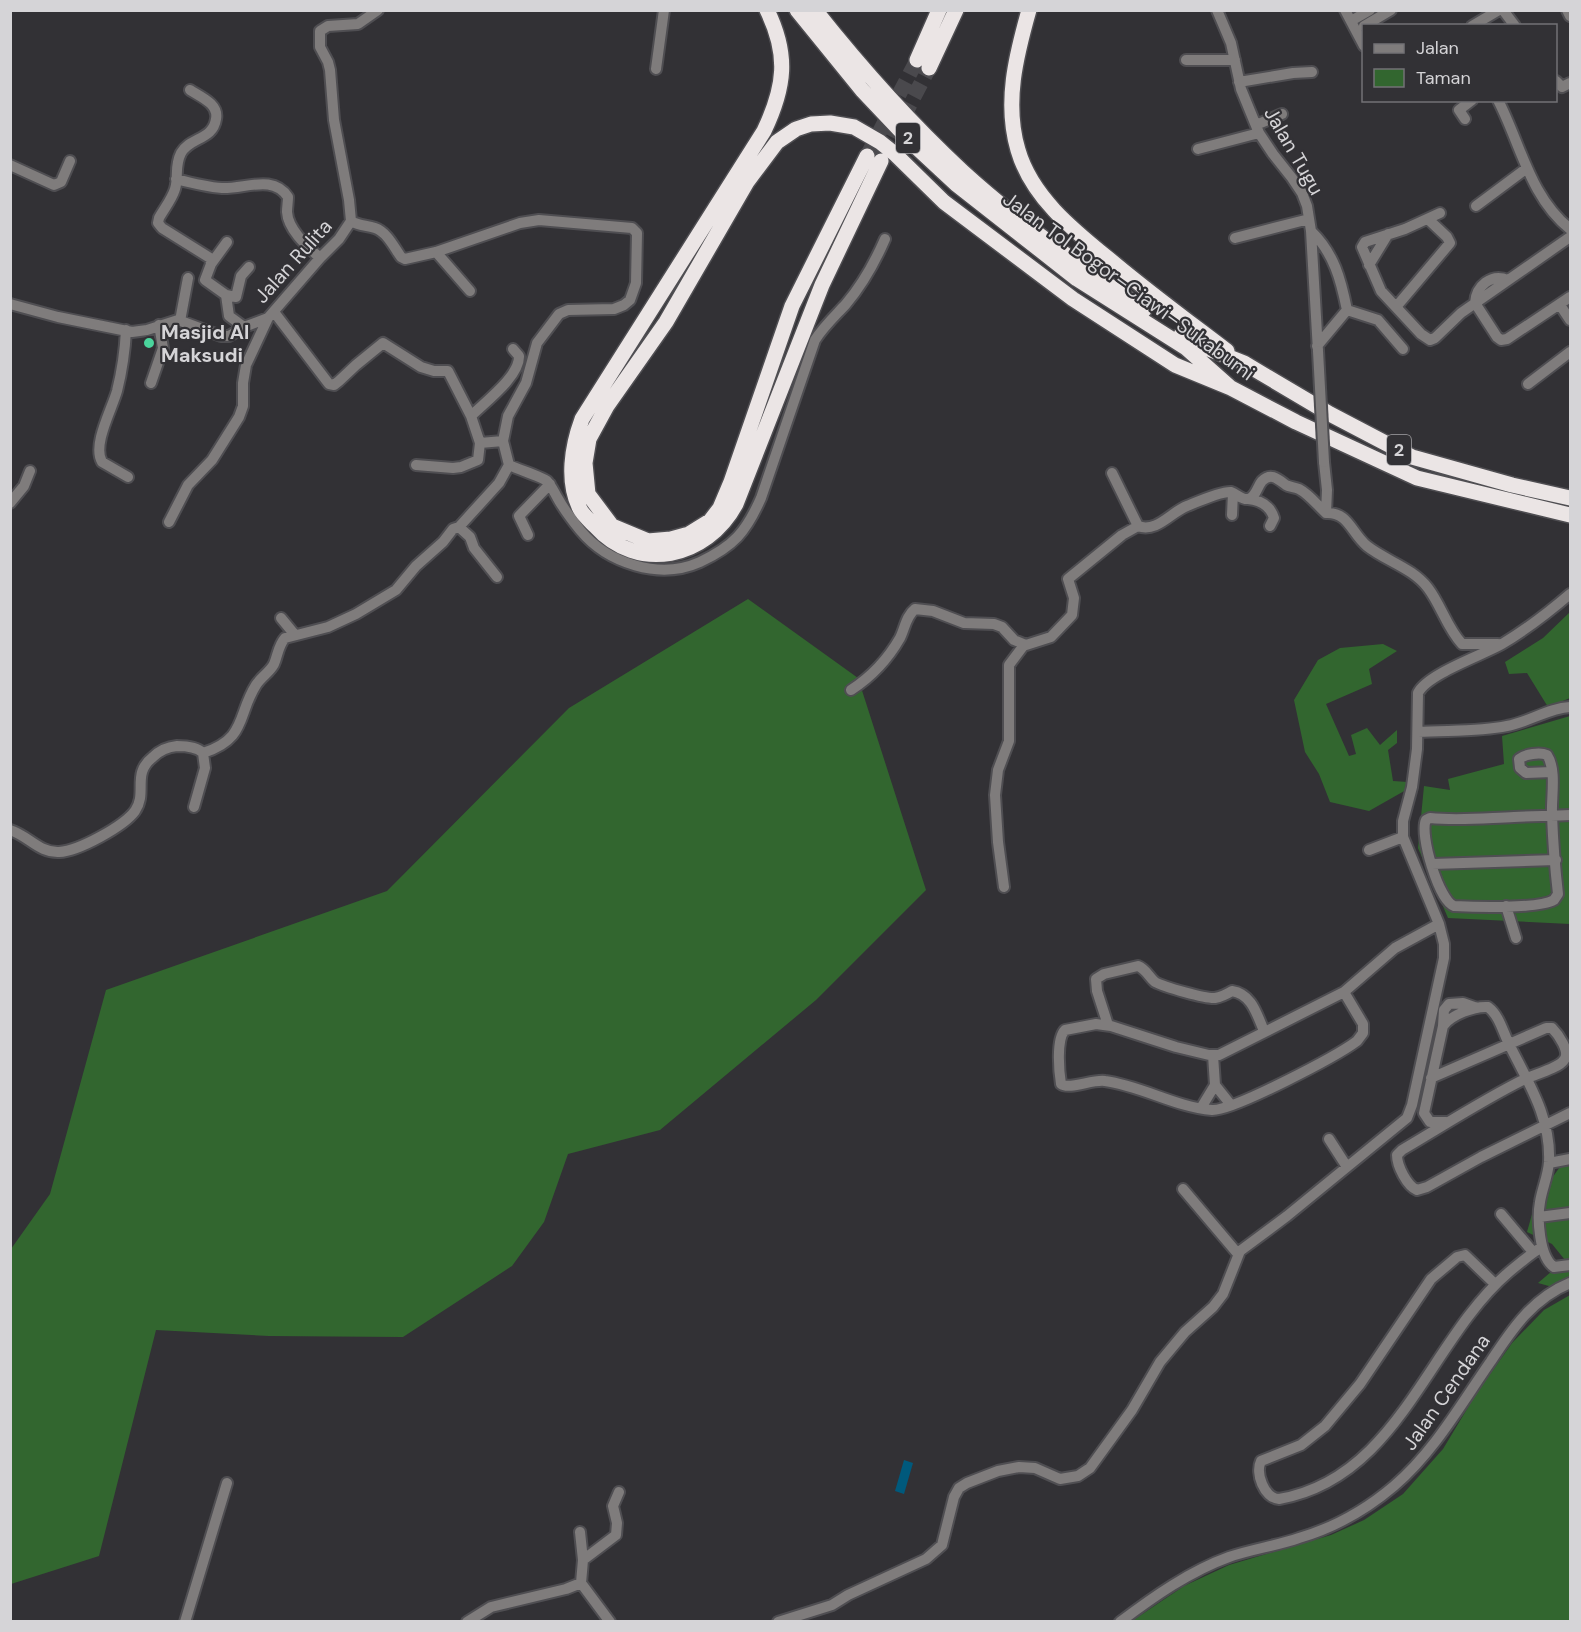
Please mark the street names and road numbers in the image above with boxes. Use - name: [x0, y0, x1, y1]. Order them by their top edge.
- street label: Jalan Tugu: [1258, 102, 1330, 200]
- road number: 2: [896, 123, 920, 153]
- street label: Jalan Tol Bogor–Ciawi–Sukabumi: [998, 186, 1260, 386]
- street label: Jalan Rulita: [248, 214, 338, 308]
- road number: 2: [1387, 435, 1411, 465]
- street label: Jalan Cendana: [1396, 1329, 1496, 1455]

